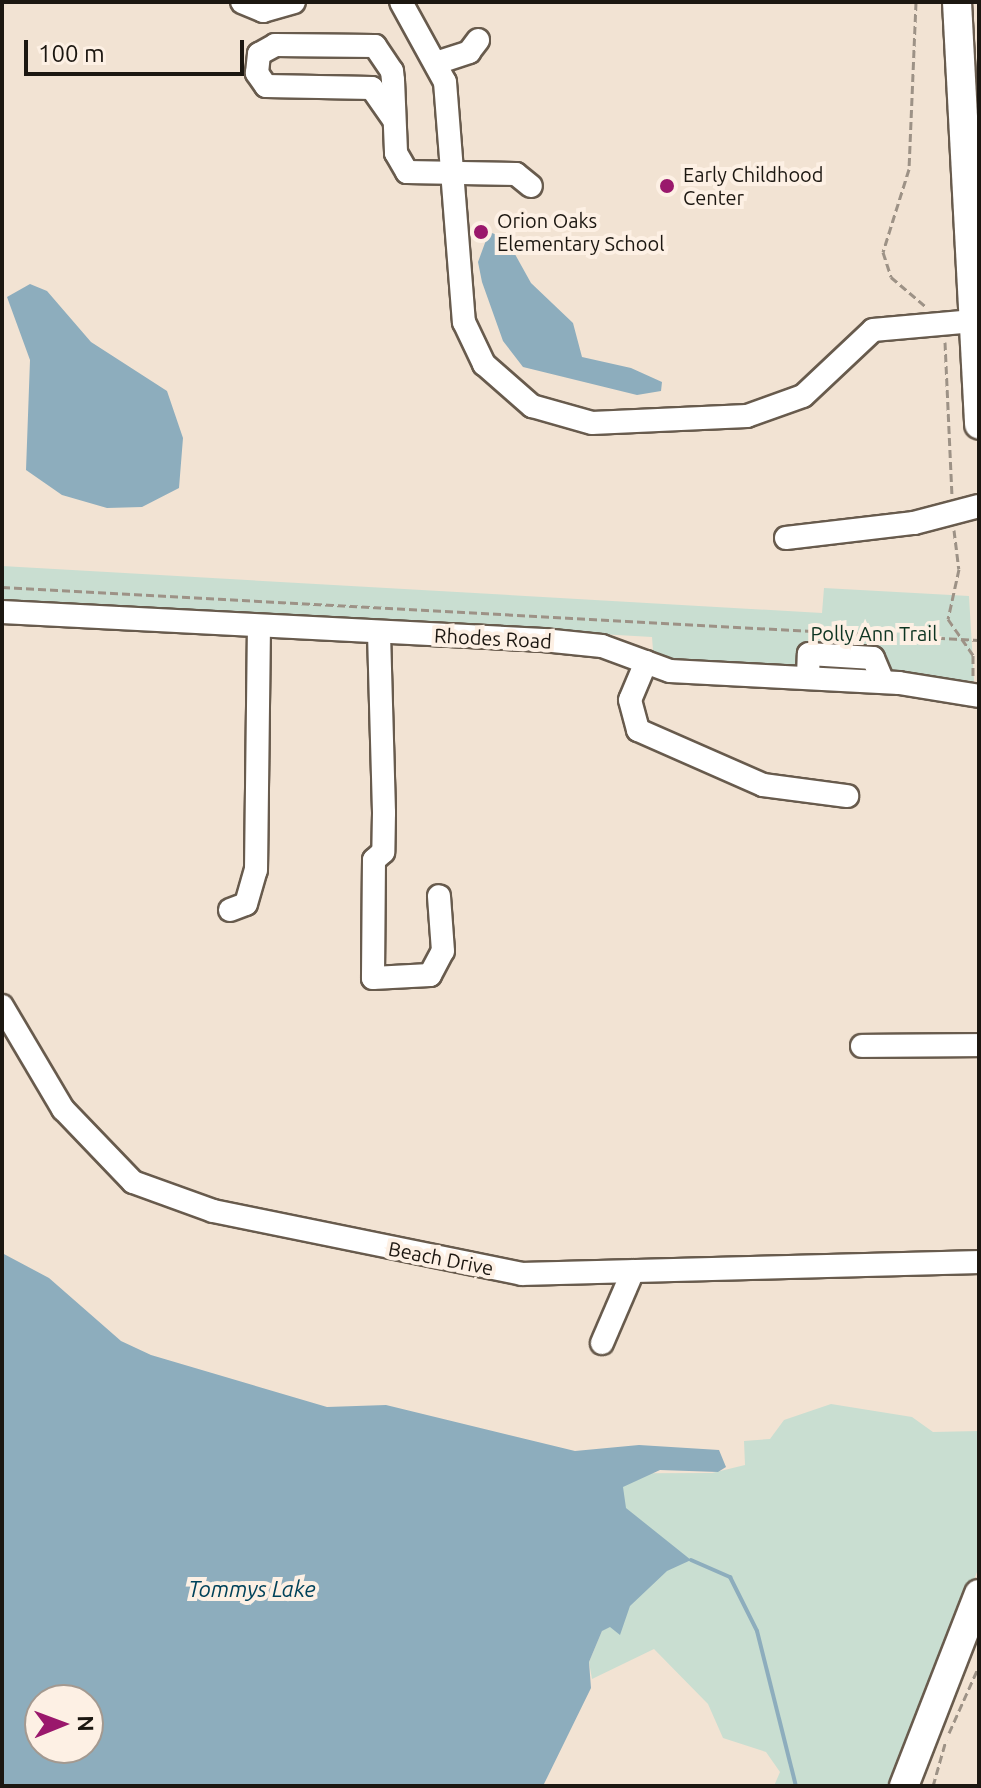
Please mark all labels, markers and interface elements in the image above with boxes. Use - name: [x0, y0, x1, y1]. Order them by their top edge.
- scale bar: [28, 24, 248, 74]
- text: 100 m: [38, 40, 105, 67]
- place label: Early Childhood Center: [683, 162, 823, 209]
- marker: Early Childhood Center: [658, 177, 676, 195]
- place label: Orion Oaks Elementary School: [497, 208, 664, 255]
- marker: Orion Oaks Elementary School: [472, 223, 490, 241]
- park label: Polly Ann Trail: [811, 621, 937, 645]
- street label: Rhodes Road: [434, 623, 552, 653]
- street label: Beach Drive: [386, 1236, 496, 1280]
- water label: Tommys Lake: [188, 1576, 316, 1602]
- north arrow: [24, 1684, 104, 1764]
- text: N: [74, 1715, 99, 1732]

